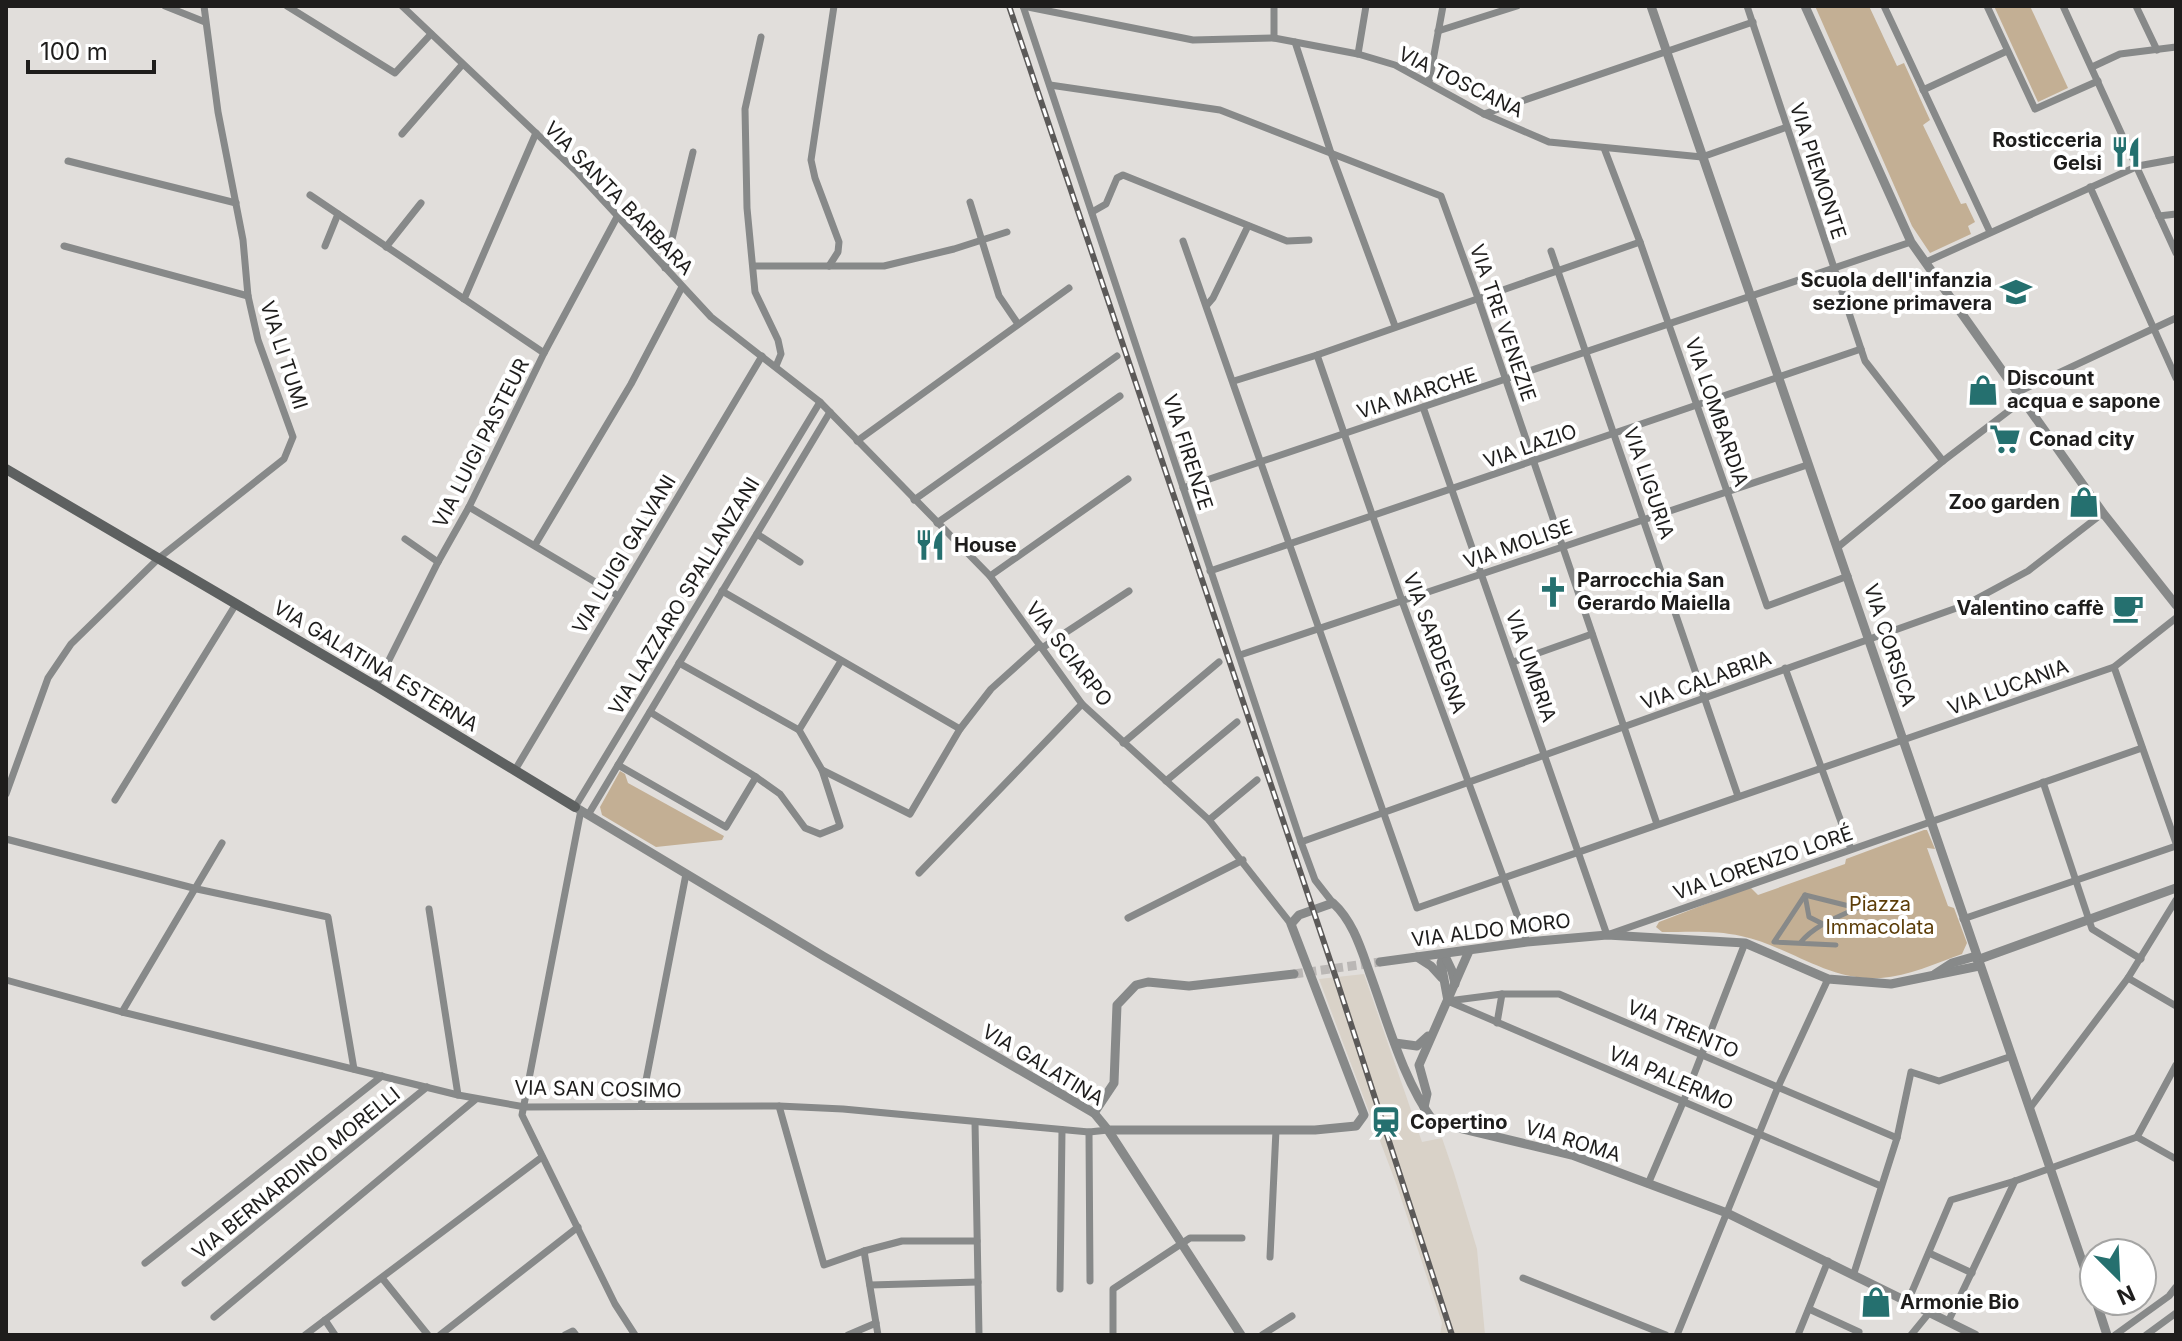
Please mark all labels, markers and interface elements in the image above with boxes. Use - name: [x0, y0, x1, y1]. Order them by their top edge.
- scale bar: [28, 24, 154, 74]
- text: 100 m: [40, 37, 108, 66]
- street label: VIA TOSCANA: [1395, 41, 1528, 123]
- street label: VIA PIEMONTE: [1785, 100, 1851, 242]
- street label: VIA SANTA BARBARA: [539, 116, 699, 280]
- place label: Rosticceria Gelsi: [1992, 128, 2102, 175]
- restaurant icon: Rosticceria Gelsi: [2109, 135, 2143, 169]
- street label: VIA TRE VENEZIE: [1465, 241, 1541, 405]
- place label: Scuola dell'infanzia sezione primavera: [1801, 268, 1992, 315]
- school or university icon: Scuola dell'infanzia sezione primavera: [1999, 275, 2033, 309]
- street label: VIA LI TUMI: [255, 298, 313, 412]
- street label: VIA LOMBARDIA: [1680, 334, 1754, 490]
- street label: VIA LUIGI PASTEUR: [428, 354, 534, 532]
- street label: VIA MARCHE: [1354, 362, 1480, 424]
- place label: Discount acqua e sapone: [2007, 366, 2161, 413]
- shop icon: Discount acqua e sapone: [1966, 373, 2000, 407]
- street label: VIA FIRENZE: [1158, 391, 1218, 513]
- street label: VIA LAZIO: [1480, 419, 1580, 473]
- supermarket icon: Conad city: [1988, 422, 2022, 456]
- street label: VIA LIGURIA: [1619, 424, 1679, 542]
- place label: Conad city: [2029, 427, 2134, 451]
- street label: VIA LUIGI GALVANI: [567, 470, 681, 638]
- street label: VIA LAZZARO SPALLANZANI: [603, 473, 765, 719]
- shop icon: Zoo garden: [2067, 485, 2101, 519]
- place label: Zoo garden: [1949, 490, 2060, 514]
- street label: VIA MOLISE: [1460, 514, 1576, 574]
- restaurant icon: House: [913, 528, 947, 562]
- place label: House: [954, 533, 1017, 557]
- place label: Parrocchia San Gerardo Maiella: [1577, 568, 1731, 615]
- street label: VIA SARDEGNA: [1398, 569, 1472, 717]
- church icon: Parrocchia San Gerardo Maiella: [1536, 575, 1570, 609]
- street label: VIA CORSICA: [1859, 581, 1921, 710]
- cafe icon: Valentino caffè: [2111, 591, 2145, 625]
- street label: VIA GALATINA ESTERNA: [269, 595, 483, 737]
- place label: Valentino caffè: [1957, 596, 2104, 620]
- street label: VIA SCIARPO: [1021, 597, 1117, 711]
- street label: VIA UMBRIA: [1501, 607, 1561, 725]
- street label: VIA CALABRIA: [1638, 645, 1775, 715]
- street label: VIA LUCANIA: [1944, 654, 2072, 720]
- street label: VIA LORENZO LORÉ: [1670, 820, 1856, 905]
- park label: Piazza Immacolata: [1825, 892, 1935, 939]
- street label: VIA ALDO MORO: [1410, 908, 1572, 952]
- street label: VIA TRENTO: [1624, 995, 1742, 1063]
- street label: VIA GALATINA: [978, 1019, 1108, 1111]
- street label: VIA PALERMO: [1605, 1041, 1737, 1115]
- street label: VIA SAN COSIMO: [514, 1076, 682, 1102]
- street label: VIA BERNARDINO MORELLI: [187, 1082, 405, 1264]
- station icon: Copertino: [1369, 1105, 1403, 1139]
- place label: Copertino: [1410, 1110, 1508, 1134]
- street label: VIA ROMA: [1522, 1115, 1624, 1167]
- north arrow: [2078, 1237, 2158, 1317]
- text: N: [2113, 1280, 2139, 1311]
- shop icon: Armonie Bio: [1859, 1285, 1893, 1319]
- place label: Armonie Bio: [1900, 1290, 2019, 1314]

